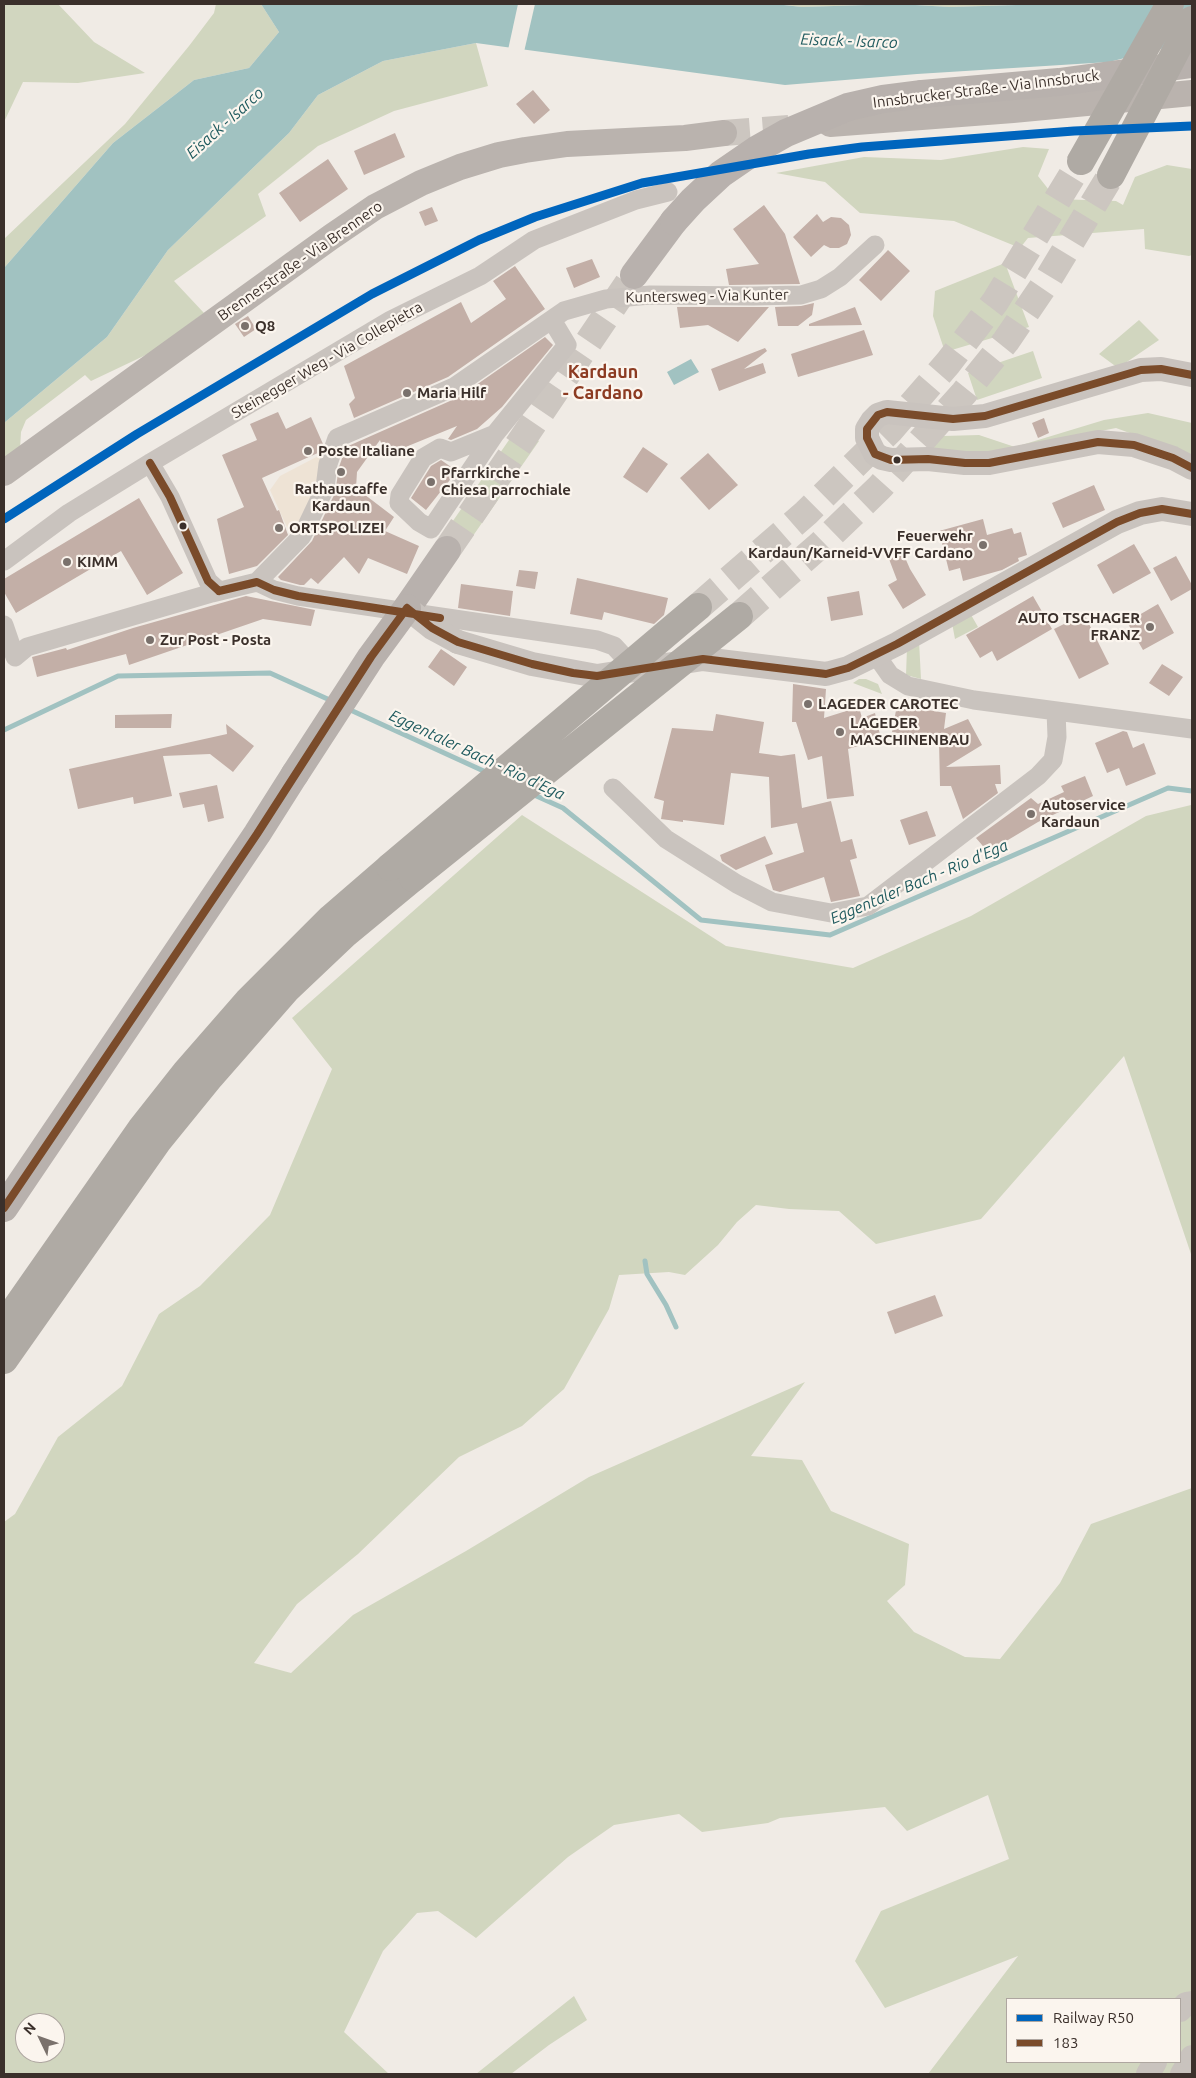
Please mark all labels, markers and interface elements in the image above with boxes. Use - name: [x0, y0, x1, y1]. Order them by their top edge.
- water label: Eisack - Isarco: [800, 30, 898, 52]
- street label: Innsbrucker Straße - Via Innsbruck: [872, 66, 1100, 112]
- water label: Eisack - Isarco: [182, 83, 268, 163]
- street label: Brennerstraße - Via Brennero: [214, 197, 386, 325]
- street label: Kuntersweg - Via Kunter: [625, 286, 789, 306]
- street label: Steinegger Weg - Via Collepietra: [228, 298, 426, 422]
- place label: Q8: [255, 317, 275, 335]
- marker: Q8: [239, 320, 251, 332]
- district label: Kardaun - Cardano: [563, 361, 643, 404]
- place label: Maria Hilf: [417, 384, 486, 402]
- marker: Maria Hilf: [401, 387, 413, 399]
- place label: Poste Italiane: [318, 442, 415, 460]
- marker: Poste Italiane: [302, 445, 314, 457]
- unlabelled marker: [892, 455, 902, 465]
- place label: Pfarrkirche - Chiesa parrochiale: [441, 464, 571, 499]
- marker: Rathauscaffe Kardaun: [335, 466, 347, 478]
- marker: Pfarrkirche - Chiesa parrochiale: [425, 476, 437, 488]
- place label: Rathauscaffe Kardaun: [294, 480, 388, 515]
- place label: ORTSPOLIZEI: [289, 519, 385, 537]
- unlabelled marker: [178, 521, 188, 531]
- marker: ORTSPOLIZEI: [273, 522, 285, 534]
- place label: Feuerwehr Kardaun/Karneid-VVFF Cardano: [748, 527, 973, 562]
- marker: Feuerwehr Kardaun/Karneid-VVFF Cardano: [977, 539, 989, 551]
- place label: KIMM: [77, 553, 118, 571]
- marker: KIMM: [61, 556, 73, 568]
- place label: AUTO TSCHAGER FRANZ: [1018, 609, 1140, 644]
- marker: AUTO TSCHAGER FRANZ: [1144, 621, 1156, 633]
- place label: Zur Post - Posta: [160, 631, 271, 649]
- marker: Zur Post - Posta: [144, 634, 156, 646]
- place label: LAGEDER CAROTEC: [818, 695, 959, 713]
- marker: LAGEDER CAROTEC: [802, 698, 814, 710]
- water label: Eggentaler Bach - Rio d'Ega: [386, 706, 568, 804]
- place label: LAGEDER MASCHINENBAU: [850, 714, 970, 749]
- marker: LAGEDER MASCHINENBAU: [834, 726, 846, 738]
- place label: Autoservice Kardaun: [1041, 796, 1126, 831]
- marker: Autoservice Kardaun: [1025, 808, 1037, 820]
- water label: Eggentaler Bach - Rio d'Ega: [827, 836, 1011, 928]
- legend: [1006, 1998, 1181, 2063]
- text: Railway R50: [1053, 2009, 1134, 2026]
- north arrow: [15, 2013, 65, 2063]
- text: N: [20, 2019, 39, 2038]
- text: 183: [1053, 2034, 1078, 2051]

